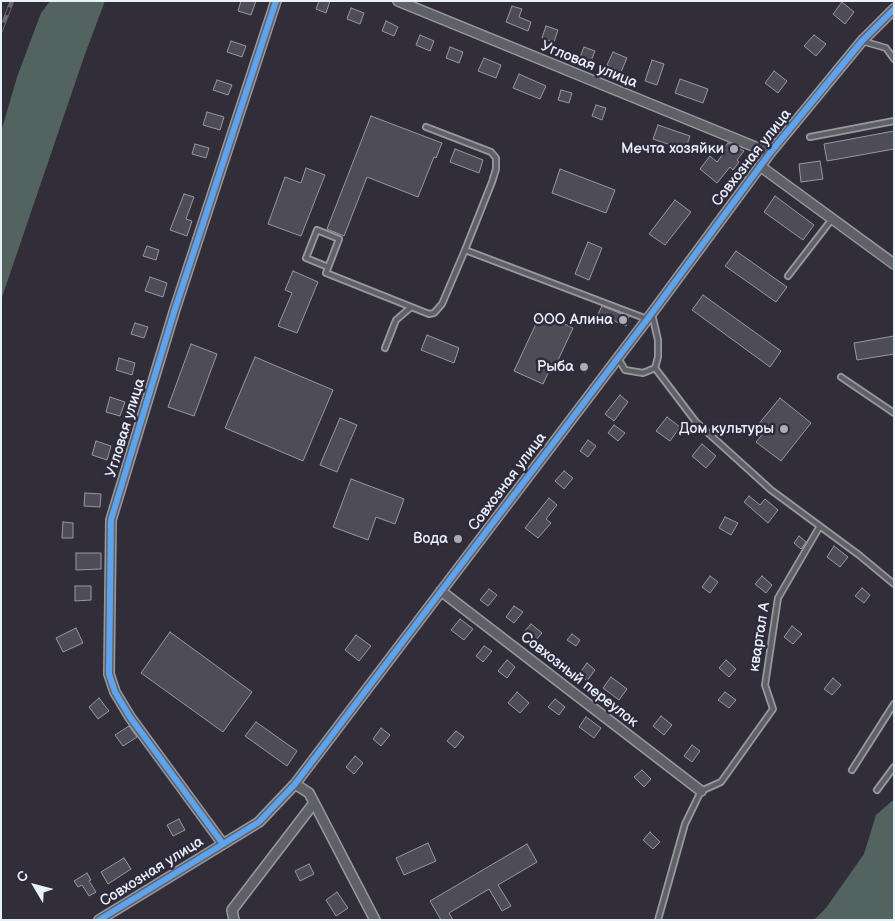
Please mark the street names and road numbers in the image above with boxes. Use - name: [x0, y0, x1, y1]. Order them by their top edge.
- street label: Угловая улица: [538, 37, 640, 93]
- street label: Совхозная улица: [708, 106, 796, 210]
- street label: Угловая улица: [102, 376, 150, 480]
- street label: Совхозная улица: [465, 429, 551, 535]
- street label: квартал А: [746, 601, 774, 673]
- street label: Совхозный переулок: [517, 628, 641, 732]
- street label: Совхозная улица: [97, 833, 207, 911]

